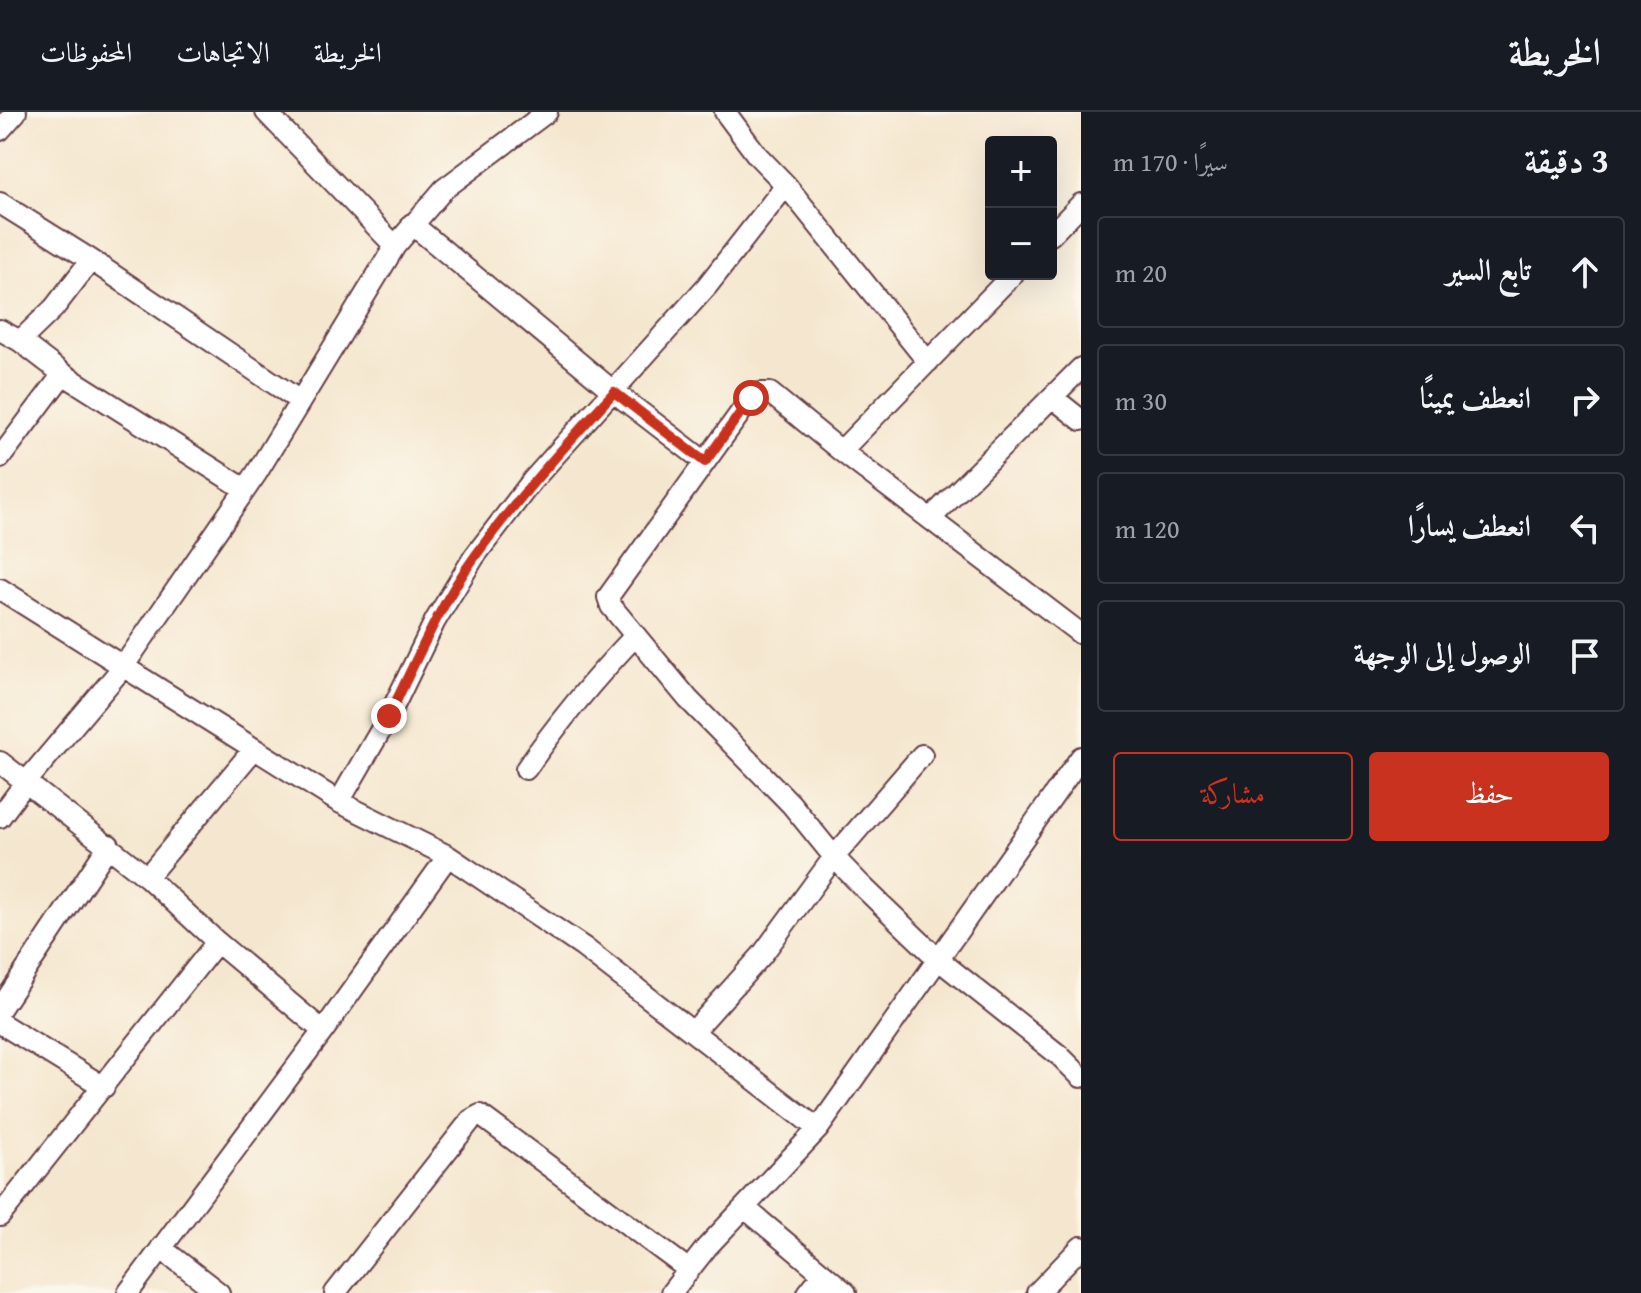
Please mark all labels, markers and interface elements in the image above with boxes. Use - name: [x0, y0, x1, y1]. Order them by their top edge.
- text: الخريطة: [1509, 23, 1601, 79]
- text: المحفوظات: [40, 31, 132, 72]
- text: الاتجاهات: [176, 31, 270, 72]
- text: الخريطة: [314, 31, 382, 72]
- text: 3 دقيقة: [1525, 135, 1609, 184]
- map controls: [985, 136, 1057, 280]
- button: +: [985, 136, 1057, 208]
- text: سيرًا · 170 m: [1113, 142, 1228, 181]
- button: −: [985, 208, 1057, 280]
- text: تابع السير: [1446, 247, 1531, 291]
- icon: ahead: [1563, 250, 1607, 294]
- text: 20 m: [1115, 253, 1167, 292]
- text: انعطف يمينًا: [1420, 375, 1531, 419]
- icon: right: [1563, 378, 1607, 422]
- route start: [733, 380, 769, 416]
- text: 30 m: [1115, 381, 1167, 420]
- text: انعطف يسارًا: [1408, 503, 1531, 547]
- icon: left: [1563, 506, 1607, 550]
- text: 120 m: [1115, 509, 1180, 548]
- text: الوصول إلى الوجهة: [1353, 631, 1531, 675]
- icon: arrive: [1563, 634, 1607, 678]
- route end: [371, 698, 407, 734]
- button: مشاركة: [1113, 752, 1353, 841]
- button: حفظ: [1369, 752, 1609, 841]

